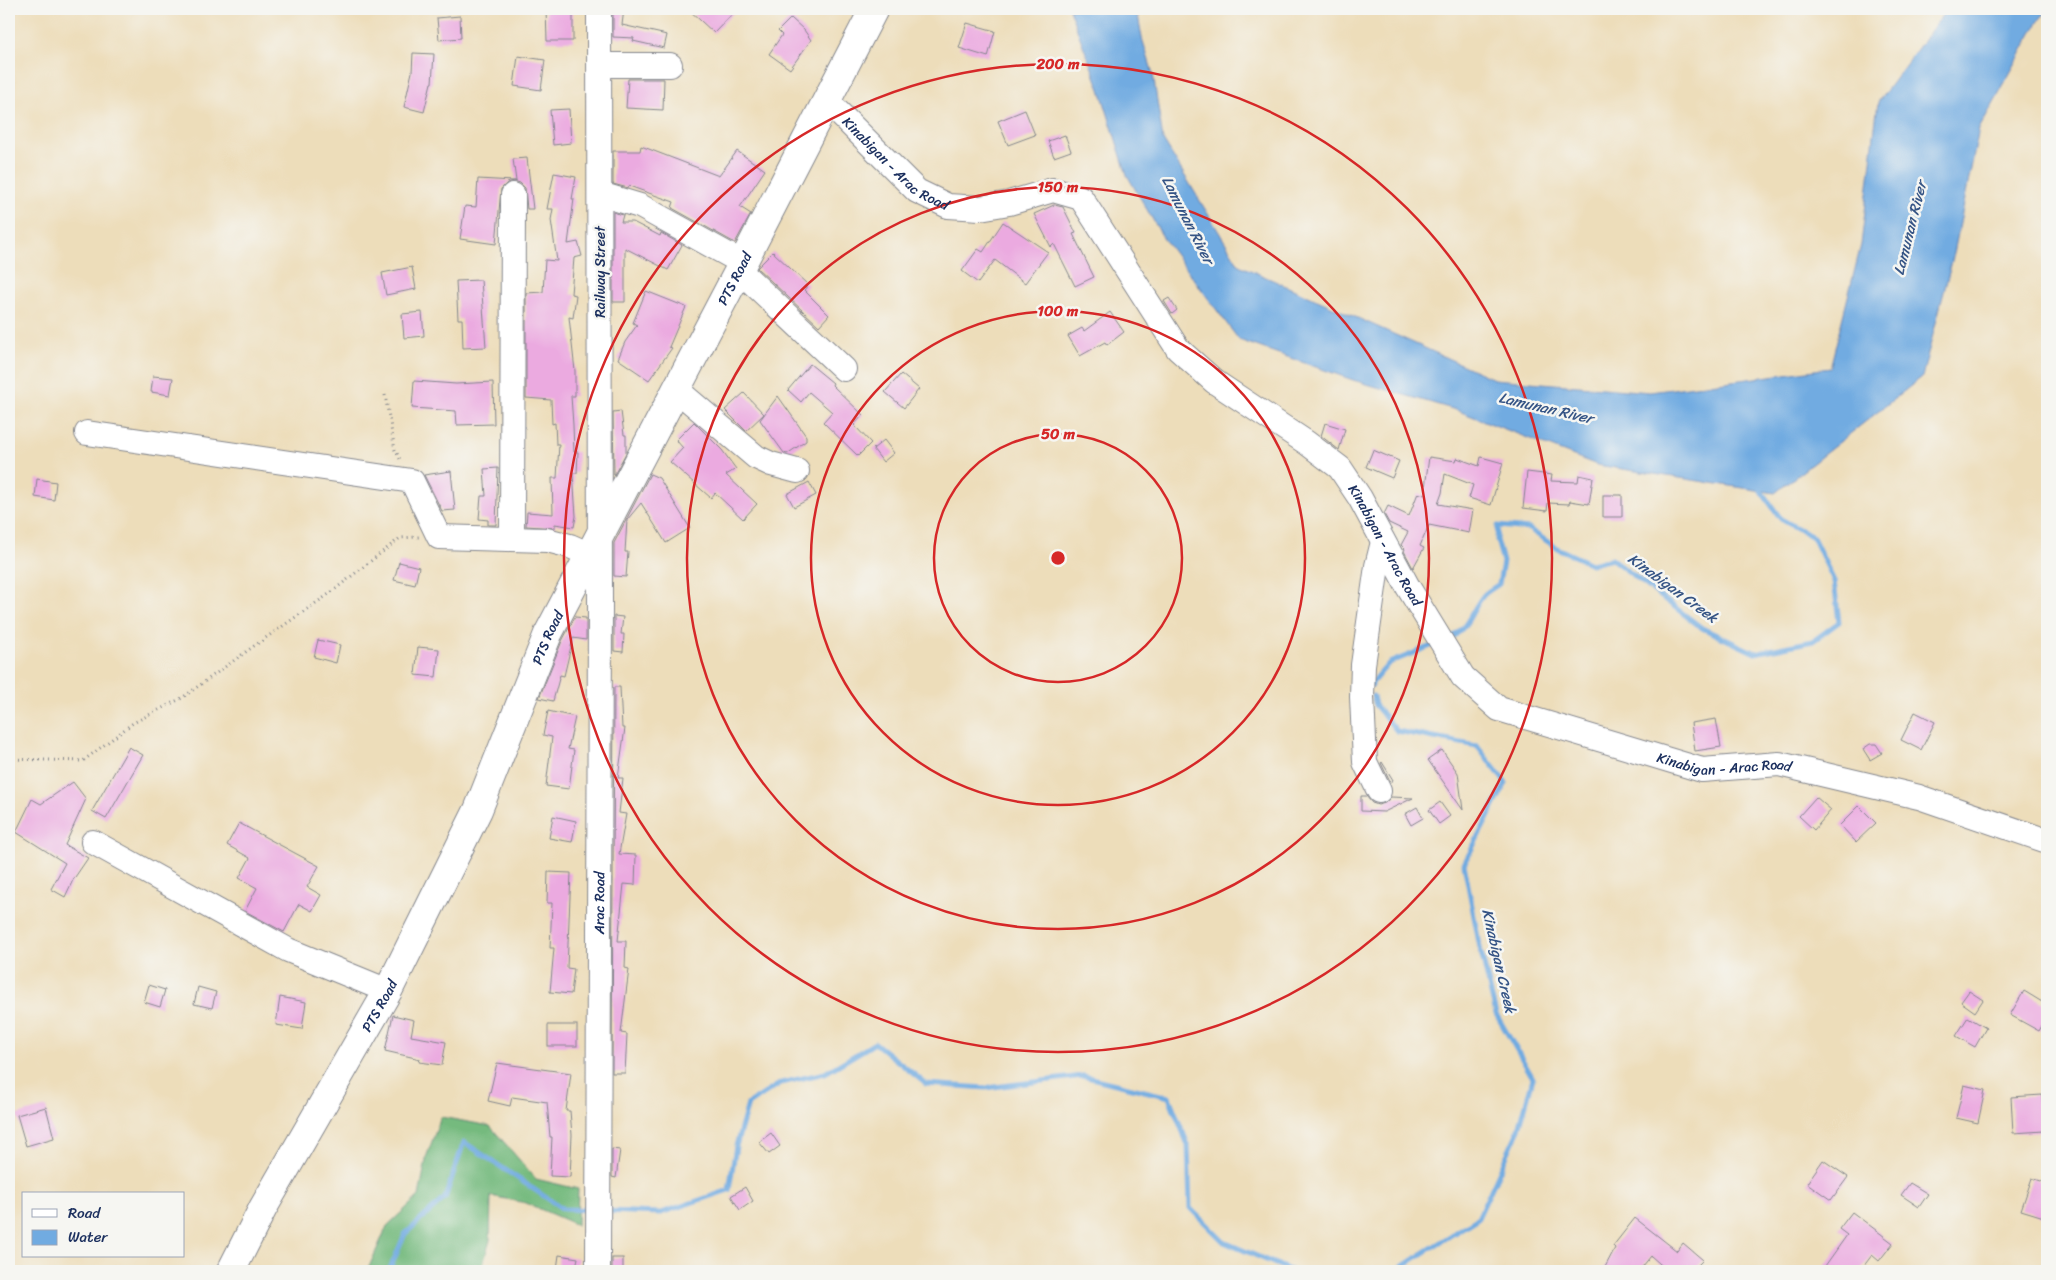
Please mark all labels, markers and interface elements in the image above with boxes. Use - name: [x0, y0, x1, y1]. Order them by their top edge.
- text: 200 m: [1035, 51, 1080, 77]
- street label: Kinabigan - Arac Road: [836, 110, 955, 218]
- water label: Lamunan River: [1155, 171, 1223, 271]
- text: 150 m: [1038, 174, 1079, 200]
- water label: Lamunan River: [1886, 176, 1935, 278]
- street label: Railway Street: [588, 225, 613, 318]
- street label: PTS Road: [710, 246, 760, 310]
- text: 100 m: [1038, 298, 1079, 324]
- water label: Lamunan River: [1496, 385, 1598, 432]
- text: 50 m: [1041, 421, 1076, 447]
- street label: Kinabigan - Arac Road: [1341, 479, 1430, 612]
- water label: Kinabigan Creek: [1622, 546, 1725, 630]
- centre of rings: [1049, 549, 1067, 567]
- street label: PTS Road: [524, 605, 571, 669]
- street label: Kinabigan - Arac Road: [1654, 745, 1796, 783]
- street label: Arac Road: [587, 870, 612, 935]
- water label: Kinabigan Creek: [1474, 906, 1524, 1017]
- street label: PTS Road: [354, 974, 405, 1037]
- legend: [22, 1192, 185, 1258]
- text: Road: [68, 1200, 101, 1226]
- text: Water: [68, 1224, 108, 1250]

